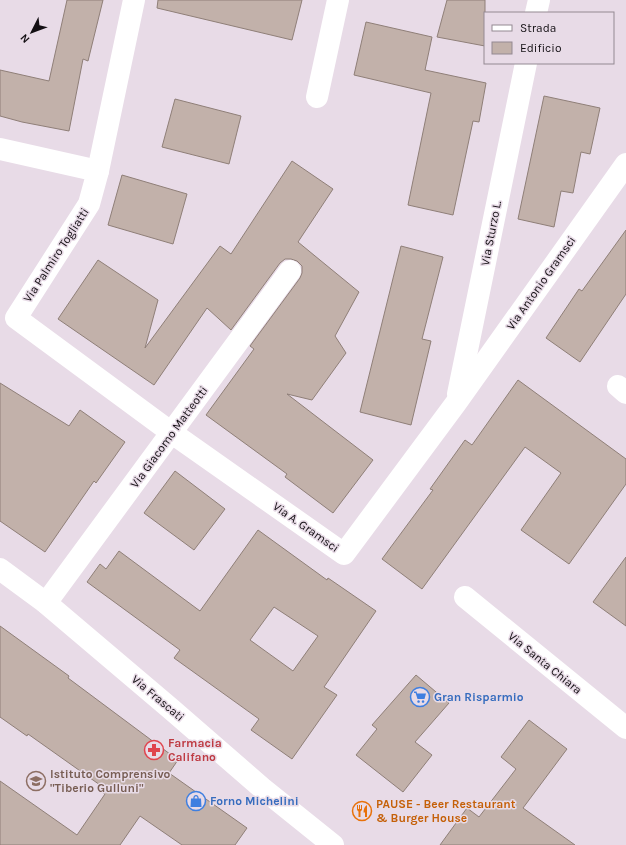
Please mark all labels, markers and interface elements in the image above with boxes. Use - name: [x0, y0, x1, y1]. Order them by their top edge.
- north arrow: [12, 12, 52, 52]
- legend: [484, 12, 614, 64]
- text: Strada: [520, 21, 556, 35]
- text: N: [17, 31, 32, 46]
- text: Edificio: [520, 41, 561, 55]
- street label: Via Sturzo L.: [478, 199, 504, 267]
- street label: Via Palmiro Togliatti: [20, 205, 92, 305]
- street label: Via Antonio Gramsci: [503, 233, 579, 333]
- street label: Via Giacomo Matteotti: [127, 383, 211, 491]
- street label: Via A. Gramsci: [270, 499, 342, 555]
- street label: Via Santa Chiara: [505, 629, 585, 697]
- street label: Via Frascati: [129, 672, 187, 724]
- supermarket icon: Gran Risparmio: [409, 686, 431, 708]
- place label: Gran Risparmio: [434, 690, 524, 704]
- place label: Farmacia Califano: [168, 736, 222, 764]
- pharmacy icon: Farmacia Califano: [143, 739, 165, 761]
- place label: Istituto Comprensivo "Tiberio Gulluni": [50, 767, 171, 795]
- school or university icon: Istituto Comprensivo "Tiberio Gulluni": [25, 770, 47, 792]
- shop icon: Forno Michelini: [185, 790, 207, 812]
- place label: Forno Michelini: [210, 794, 299, 808]
- place label: PAUSE - Beer Restaurant & Burger House: [376, 797, 516, 825]
- restaurant icon: PAUSE - Beer Restaurant & Burger House: [351, 800, 373, 822]

